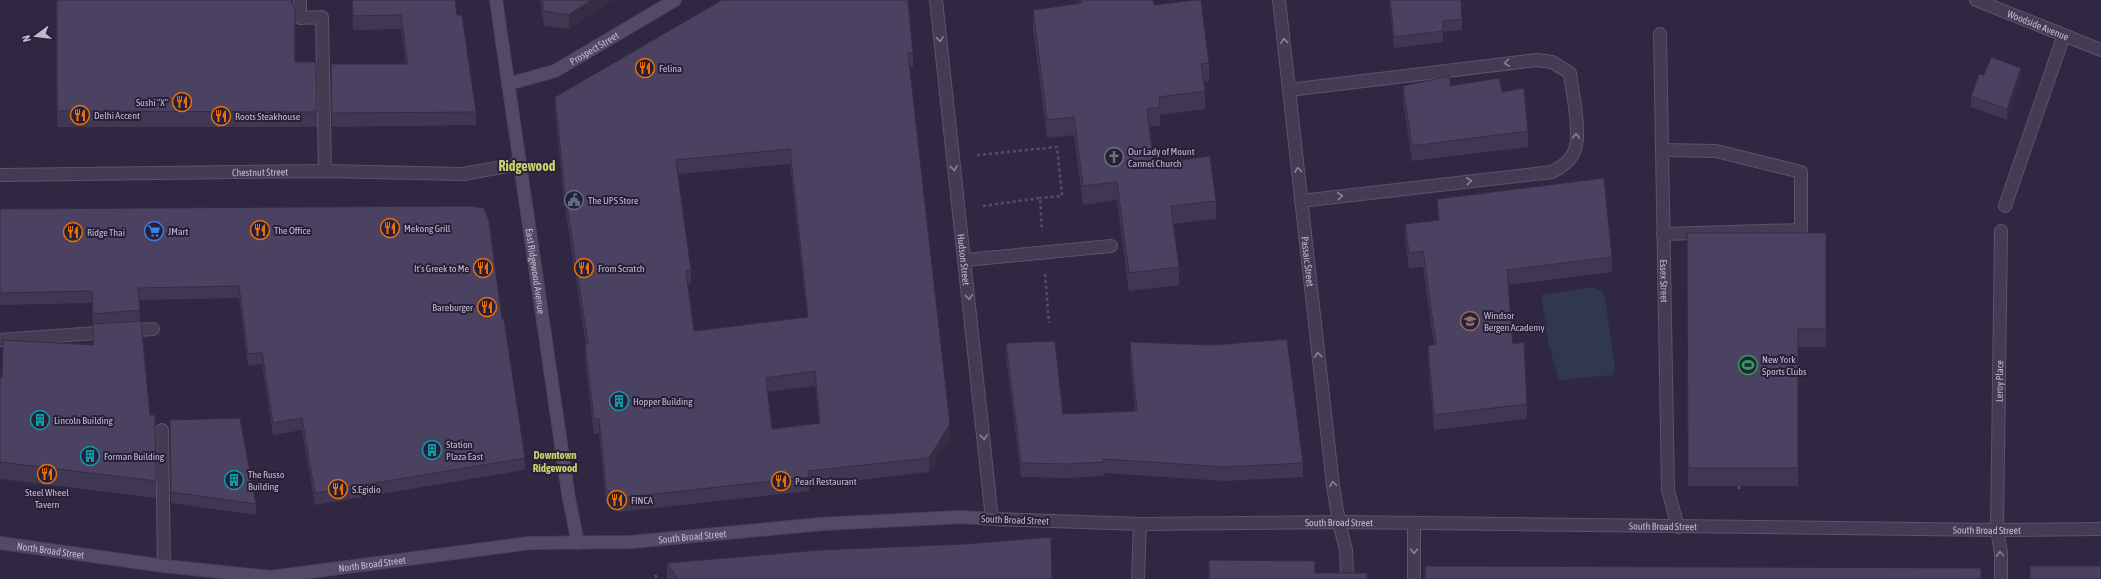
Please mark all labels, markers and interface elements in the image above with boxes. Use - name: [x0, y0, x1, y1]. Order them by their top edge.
- street label: Woodside Avenue: [2006, 8, 2071, 42]
- north arrow: [16, 16, 56, 56]
- street label: Prospect Street: [567, 29, 621, 67]
- text: N: [20, 34, 33, 43]
- one-way arrow: [936, 36, 945, 42]
- one-way arrow: [1279, 38, 1288, 44]
- restaurant icon: Felina: [634, 57, 656, 79]
- one-way arrow: [1504, 58, 1510, 67]
- place label: Felina: [659, 63, 682, 74]
- restaurant icon: Sushi "X": [171, 91, 193, 113]
- place label: Sushi "X": [136, 97, 168, 108]
- restaurant icon: Delhi Accent: [69, 104, 91, 126]
- restaurant icon: Roots Steakhouse: [210, 105, 232, 127]
- place label: Delhi Accent: [94, 110, 140, 121]
- place label: Roots Steakhouse: [235, 111, 301, 122]
- one-way arrow: [1572, 133, 1580, 139]
- church icon: Our Lady of Mount Carmel Church: [1103, 146, 1125, 168]
- place label: Our Lady of Mount Carmel Church: [1128, 146, 1195, 169]
- district label: Ridgewood: [499, 158, 556, 174]
- one-way arrow: [950, 165, 959, 171]
- street label: Chestnut Street: [232, 166, 288, 178]
- one-way arrow: [1294, 167, 1303, 173]
- one-way arrow: [1466, 177, 1472, 186]
- public building icon: The UPS Store: [563, 189, 585, 211]
- one-way arrow: [1337, 192, 1343, 201]
- place label: The UPS Store: [588, 195, 639, 206]
- restaurant icon: Mekong Grill: [379, 217, 401, 239]
- restaurant icon: The Office: [249, 219, 271, 241]
- supermarket icon: JMart: [143, 220, 165, 242]
- restaurant icon: Ridge Thai: [62, 221, 84, 243]
- place label: Mekong Grill: [404, 223, 451, 234]
- place label: The Office: [274, 225, 311, 236]
- place label: JMart: [168, 226, 188, 237]
- place label: Ridge Thai: [87, 227, 125, 238]
- street label: East Ridgewood Avenue: [524, 228, 547, 315]
- street label: Hudson Street: [956, 233, 972, 286]
- street label: Passaic Street: [1300, 236, 1316, 287]
- restaurant icon: It's Greek to Me: [472, 257, 494, 279]
- restaurant icon: From Scratch: [573, 257, 595, 279]
- street label: Essex Street: [1658, 259, 1670, 303]
- place label: It's Greek to Me: [414, 263, 469, 274]
- place label: From Scratch: [598, 263, 645, 274]
- one-way arrow: [964, 294, 973, 300]
- restaurant icon: Bareburger: [476, 296, 498, 318]
- place label: Bareburger: [432, 302, 474, 313]
- school or university icon: Windsor Bergen Academy: [1459, 310, 1481, 332]
- place label: Windsor Bergen Academy: [1484, 310, 1545, 333]
- one-way arrow: [1314, 352, 1323, 358]
- sports icon: New York Sports Clubs: [1737, 354, 1759, 376]
- place label: New York Sports Clubs: [1762, 354, 1807, 377]
- street label: Leroy Place: [1993, 360, 2005, 402]
- building icon: Hopper Building: [608, 390, 630, 412]
- place label: Hopper Building: [633, 396, 693, 407]
- building icon: Lincoln Building: [29, 409, 51, 431]
- place label: Lincoln Building: [54, 415, 114, 426]
- one-way arrow: [979, 434, 988, 440]
- building icon: Station Plaza East: [421, 439, 443, 461]
- place label: Station Plaza East: [446, 439, 483, 462]
- building icon: Forman Building: [79, 445, 101, 467]
- district label: Downtown Ridgewood: [533, 449, 577, 474]
- place label: Forman Building: [104, 451, 165, 462]
- restaurant icon: Steel Wheel Tavern: [36, 463, 58, 485]
- building icon: The Russo Building: [223, 469, 245, 491]
- place label: The Russo Building: [248, 469, 285, 492]
- restaurant icon: Pearl Restaurant: [770, 470, 792, 492]
- place label: Pearl Restaurant: [795, 476, 857, 487]
- restaurant icon: S.Egidio: [327, 478, 349, 500]
- one-way arrow: [1329, 481, 1338, 487]
- place label: S.Egidio: [352, 484, 381, 495]
- place label: Steel Wheel Tavern: [25, 487, 69, 510]
- restaurant icon: FINCA: [606, 489, 628, 511]
- place label: FINCA: [631, 495, 653, 506]
- street label: South Broad Street: [981, 513, 1049, 527]
- street label: South Broad Street: [1305, 516, 1373, 528]
- street label: South Broad Street: [1629, 520, 1697, 532]
- street label: South Broad Street: [1953, 524, 2021, 536]
- street label: South Broad Street: [658, 528, 727, 545]
- street label: North Broad Street: [16, 540, 85, 560]
- one-way arrow: [1410, 548, 1418, 554]
- one-way arrow: [1996, 551, 2005, 557]
- street label: North Broad Street: [338, 554, 406, 574]

